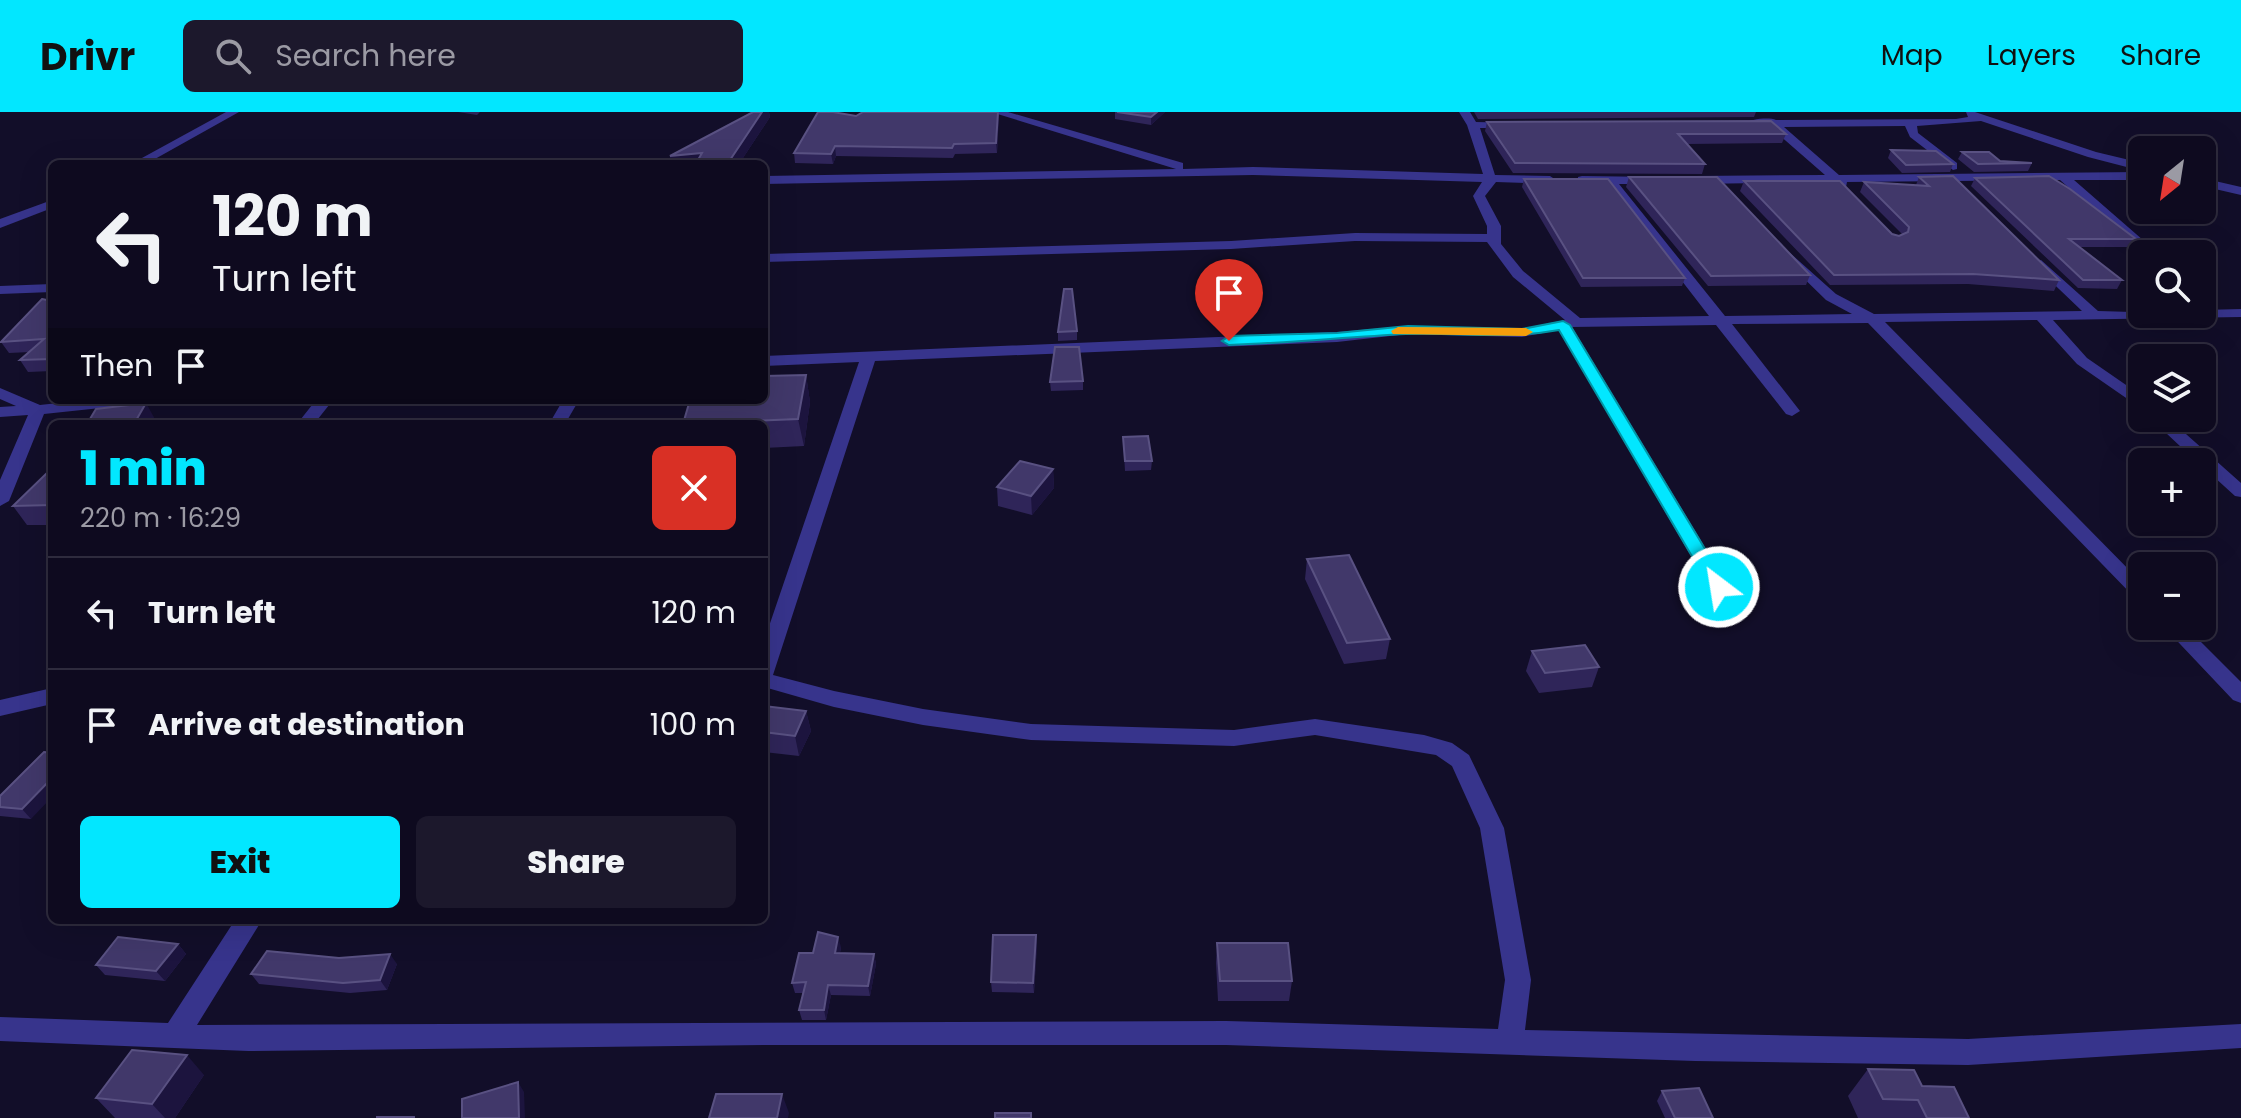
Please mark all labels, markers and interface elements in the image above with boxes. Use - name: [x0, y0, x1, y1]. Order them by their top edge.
- search box: [183, 20, 743, 92]
- text: Drivr: [40, 30, 135, 83]
- icon: search: [211, 34, 255, 78]
- text: Search here: [275, 34, 456, 77]
- text: Map: [1881, 36, 1943, 75]
- text: Layers: [1987, 36, 2076, 75]
- text: Share: [2120, 36, 2201, 75]
- north arrow: [2128, 136, 2216, 224]
- map controls: [2128, 136, 2216, 640]
- text: 120 m: [212, 177, 373, 256]
- icon: left: [80, 192, 184, 296]
- button: search: [2128, 240, 2216, 328]
- text: Turn left: [212, 253, 357, 304]
- pin: [1195, 259, 1263, 341]
- icon: arrive: [1207, 271, 1251, 315]
- text: Then: [80, 344, 153, 387]
- icon: arrive: [169, 344, 213, 388]
- button: layers: [2128, 344, 2216, 432]
- text: 1 min: [80, 435, 207, 502]
- button: close: [652, 446, 736, 530]
- button: +: [2128, 448, 2216, 536]
- text: 220 m · 16:29: [80, 500, 241, 536]
- position arrow: [1677, 545, 1761, 629]
- button: −: [2128, 552, 2216, 640]
- icon: left: [80, 591, 124, 635]
- text: Turn left: [148, 591, 276, 634]
- text: 120 m: [651, 591, 736, 634]
- icon: arrive: [80, 703, 124, 747]
- text: Arrive at destination: [148, 703, 465, 746]
- text: 100 m: [650, 703, 736, 746]
- button: Exit: [80, 816, 400, 908]
- button: Share: [416, 816, 736, 908]

